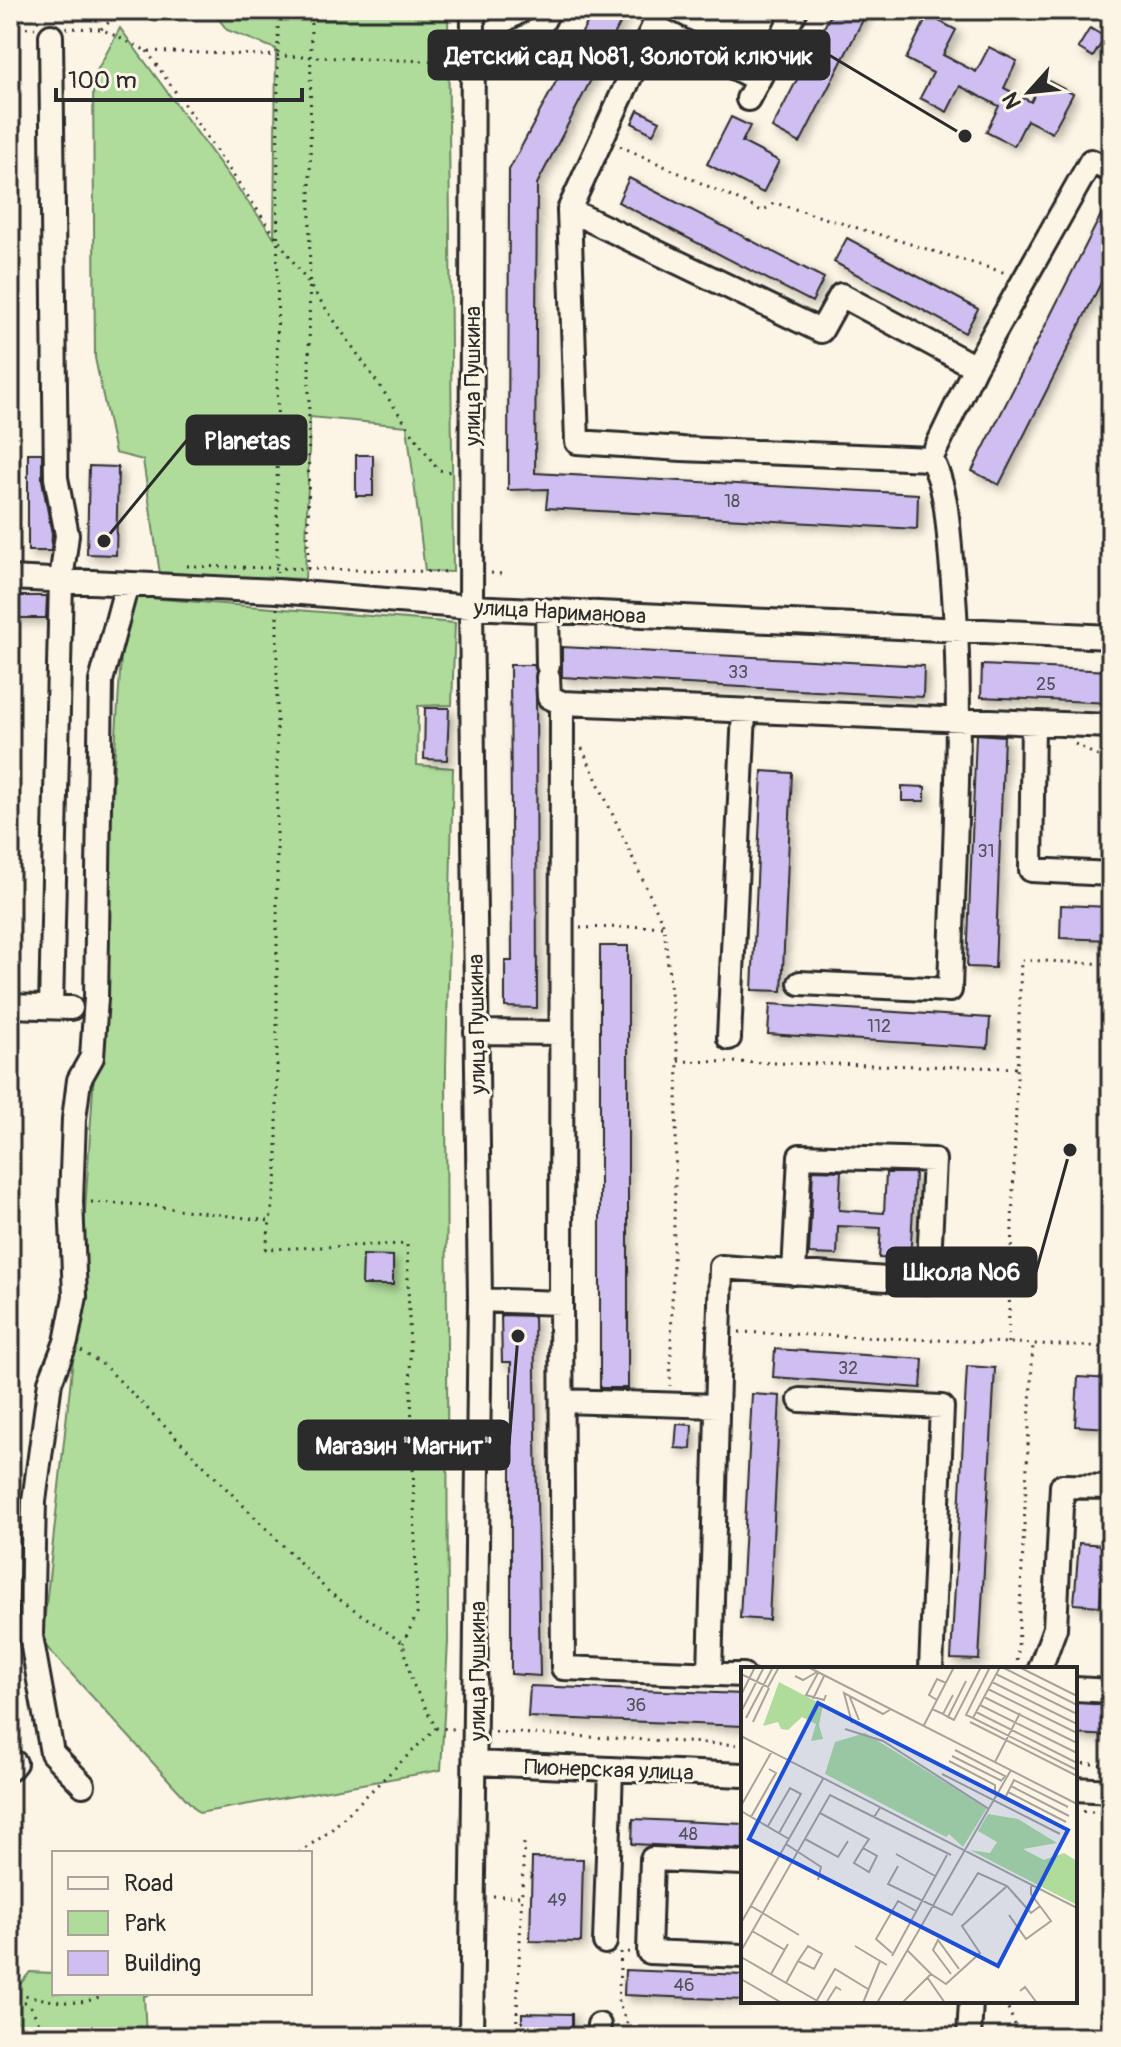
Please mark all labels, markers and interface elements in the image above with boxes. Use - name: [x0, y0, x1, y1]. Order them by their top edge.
- callout: Детский сад №81, Золотой ключик: [429, 31, 829, 79]
- text: Детский сад №81, Золотой ключик: [443, 42, 813, 71]
- scale bar: [56, 52, 302, 102]
- north arrow: [989, 52, 1069, 132]
- text: 100 m: [68, 66, 137, 95]
- text: N: [996, 88, 1028, 114]
- street label: улица Пушкина: [459, 306, 487, 447]
- callout: Planetas: [187, 416, 306, 464]
- text: Planetas: [204, 427, 290, 456]
- house number: 18: [724, 490, 740, 513]
- street label: улица Нариманова: [472, 593, 647, 630]
- house number: 33: [728, 661, 748, 684]
- house number: 25: [1036, 673, 1056, 696]
- house number: 31: [977, 840, 995, 863]
- street label: улица Пушкина: [462, 954, 492, 1095]
- house number: 112: [867, 1015, 891, 1038]
- callout: Школа №6: [887, 1248, 1036, 1296]
- text: Школа №6: [903, 1258, 1021, 1287]
- house number: 32: [838, 1357, 858, 1380]
- callout: Магазин "Магнит": [299, 1421, 509, 1469]
- text: Магазин "Магнит": [315, 1432, 493, 1461]
- street label: улица Пушкина: [464, 1601, 492, 1742]
- inset map: [741, 1667, 1077, 2003]
- house number: 36: [626, 1694, 646, 1717]
- street label: Пионерская улица: [524, 1753, 694, 1787]
- house number: 48: [678, 1823, 698, 1846]
- legend: [52, 1851, 312, 1995]
- text: Road: [124, 1869, 174, 1898]
- house number: 49: [547, 1889, 567, 1912]
- text: Park: [124, 1909, 166, 1938]
- text: Building: [124, 1949, 201, 1978]
- house number: 46: [674, 1974, 694, 1997]

